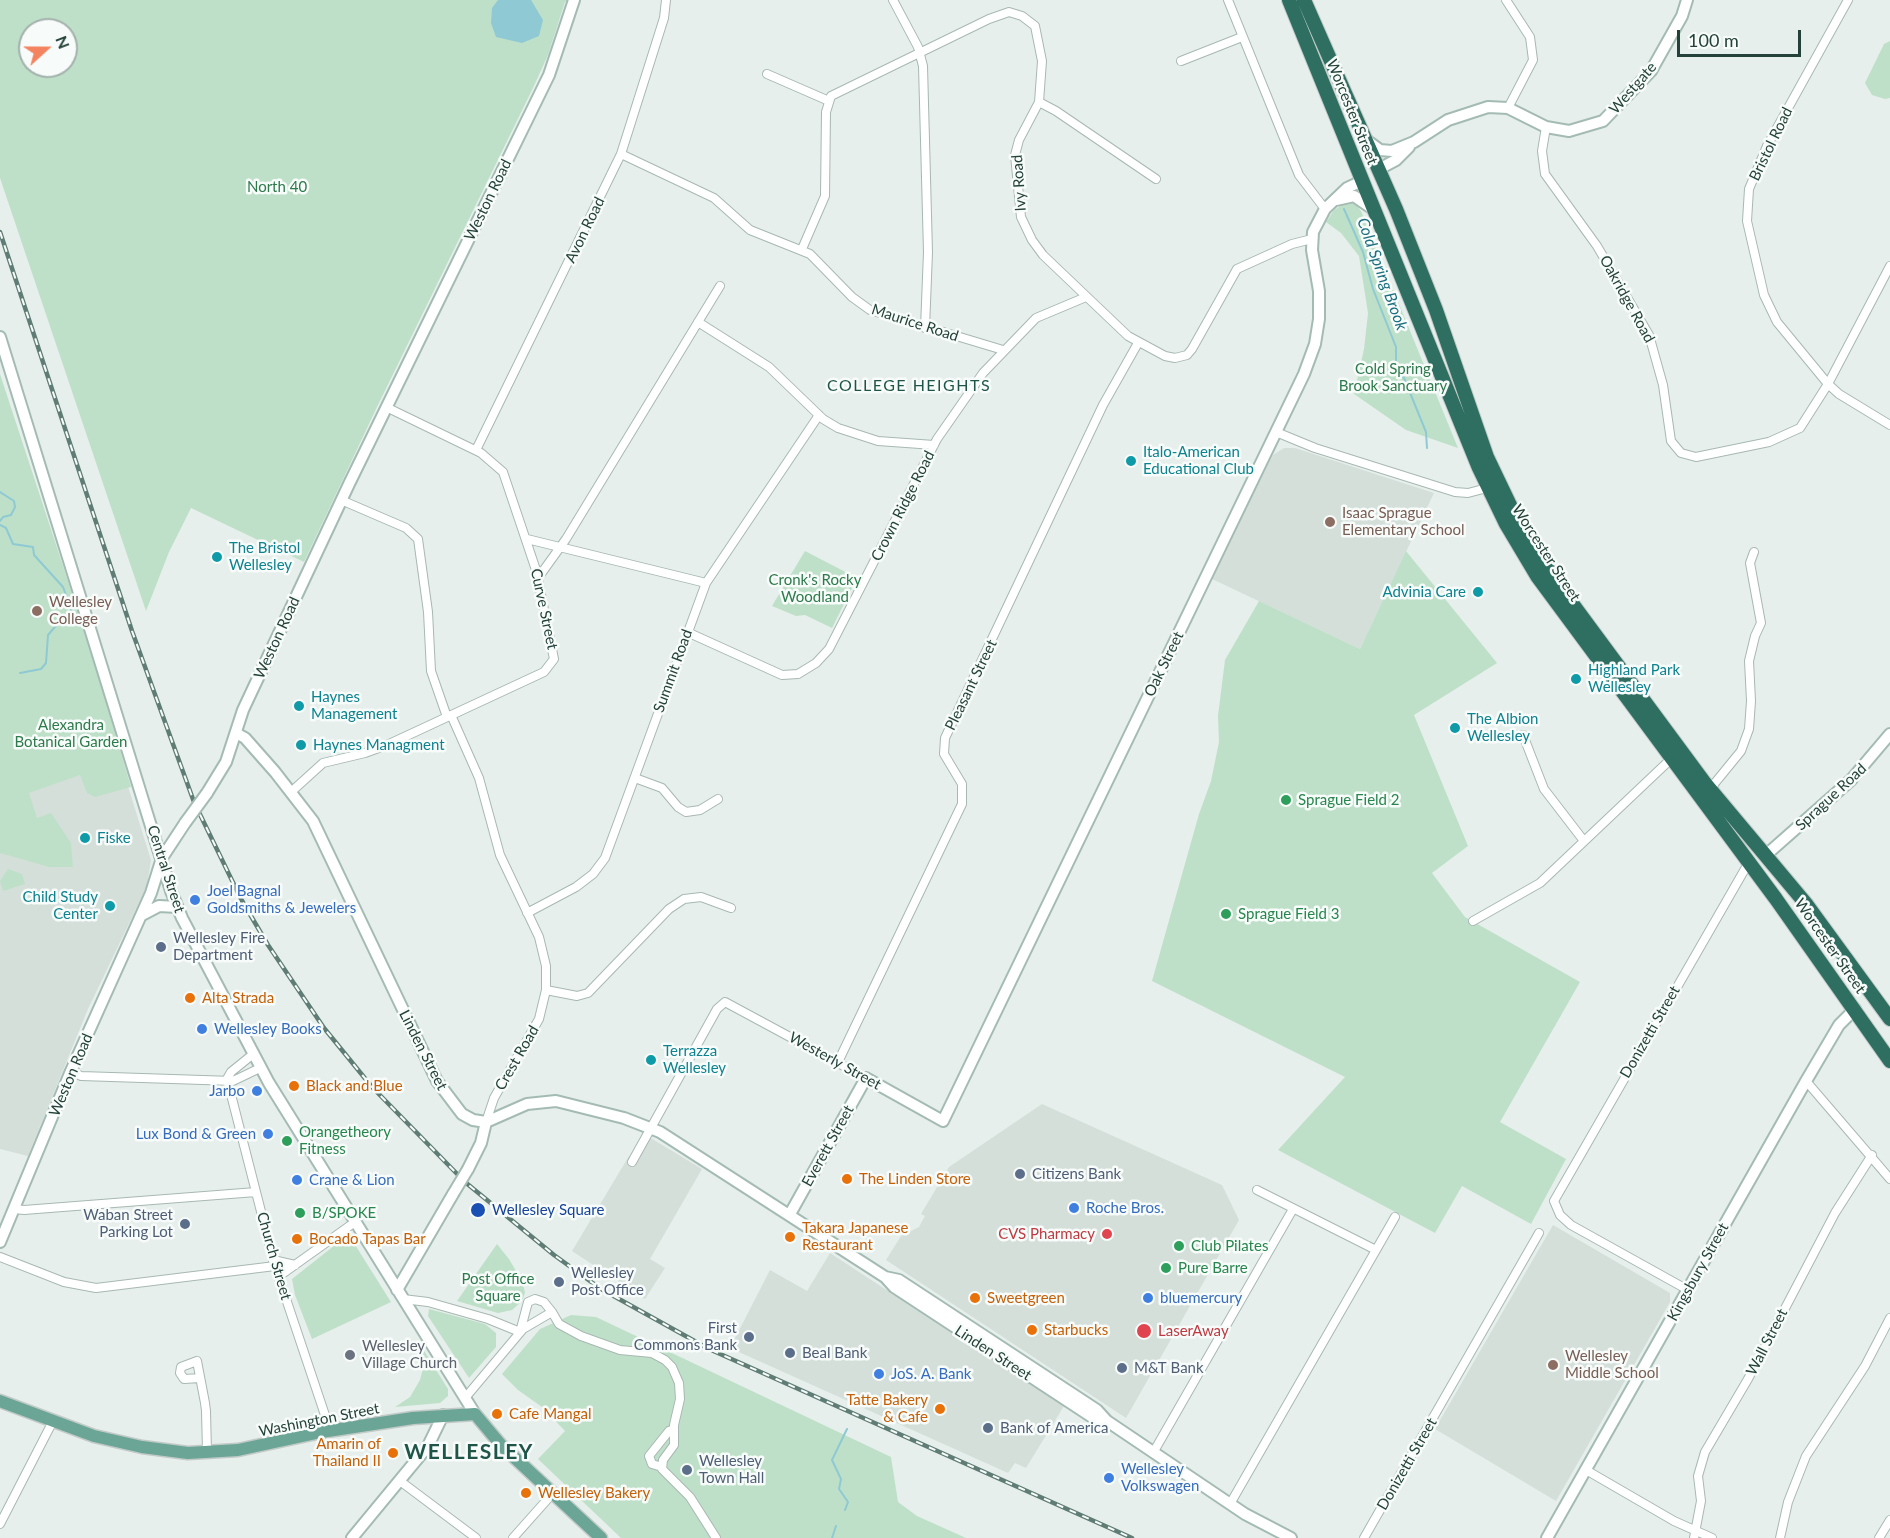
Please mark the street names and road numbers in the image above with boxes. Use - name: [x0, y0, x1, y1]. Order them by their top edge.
- street label: Worcester Street: [1323, 57, 1381, 167]
- street label: Westgate: [1606, 58, 1660, 118]
- street label: Bristol Road: [1745, 104, 1797, 184]
- street label: Ivy Road: [1008, 154, 1030, 212]
- street label: Weston Road: [461, 156, 515, 244]
- street label: Avon Road: [561, 194, 609, 266]
- street label: Oakridge Road: [1596, 252, 1658, 346]
- street label: Maurice Road: [869, 300, 961, 346]
- street label: Crown Ridge Road: [867, 448, 939, 564]
- street label: Worcester Street: [1508, 501, 1584, 605]
- street label: Curve Street: [527, 567, 561, 651]
- street label: Weston Road: [250, 594, 304, 682]
- street label: Summit Road: [650, 627, 696, 715]
- street label: Oak Street: [1141, 628, 1187, 700]
- street label: Pleasant Street: [941, 637, 1001, 733]
- street label: Sprague Road: [1792, 760, 1870, 834]
- street label: Central Street: [143, 823, 189, 915]
- street label: Worcester Street: [1791, 895, 1869, 997]
- street label: Donizetti Street: [1616, 983, 1684, 1081]
- street label: Linden Street: [395, 1007, 451, 1093]
- street label: Crest Road: [491, 1022, 543, 1094]
- street label: Westerly Street: [786, 1028, 884, 1094]
- street label: Weston Road: [45, 1031, 97, 1119]
- street label: Everett Street: [798, 1102, 858, 1190]
- street label: Church Street: [253, 1210, 295, 1302]
- street label: Kingsbury Street: [1664, 1220, 1732, 1324]
- street label: Wall Street: [1743, 1306, 1791, 1378]
- street label: Linden Street: [951, 1322, 1035, 1384]
- street label: Washington Street: [257, 1399, 381, 1441]
- street label: Donizetti Street: [1373, 1415, 1441, 1513]

